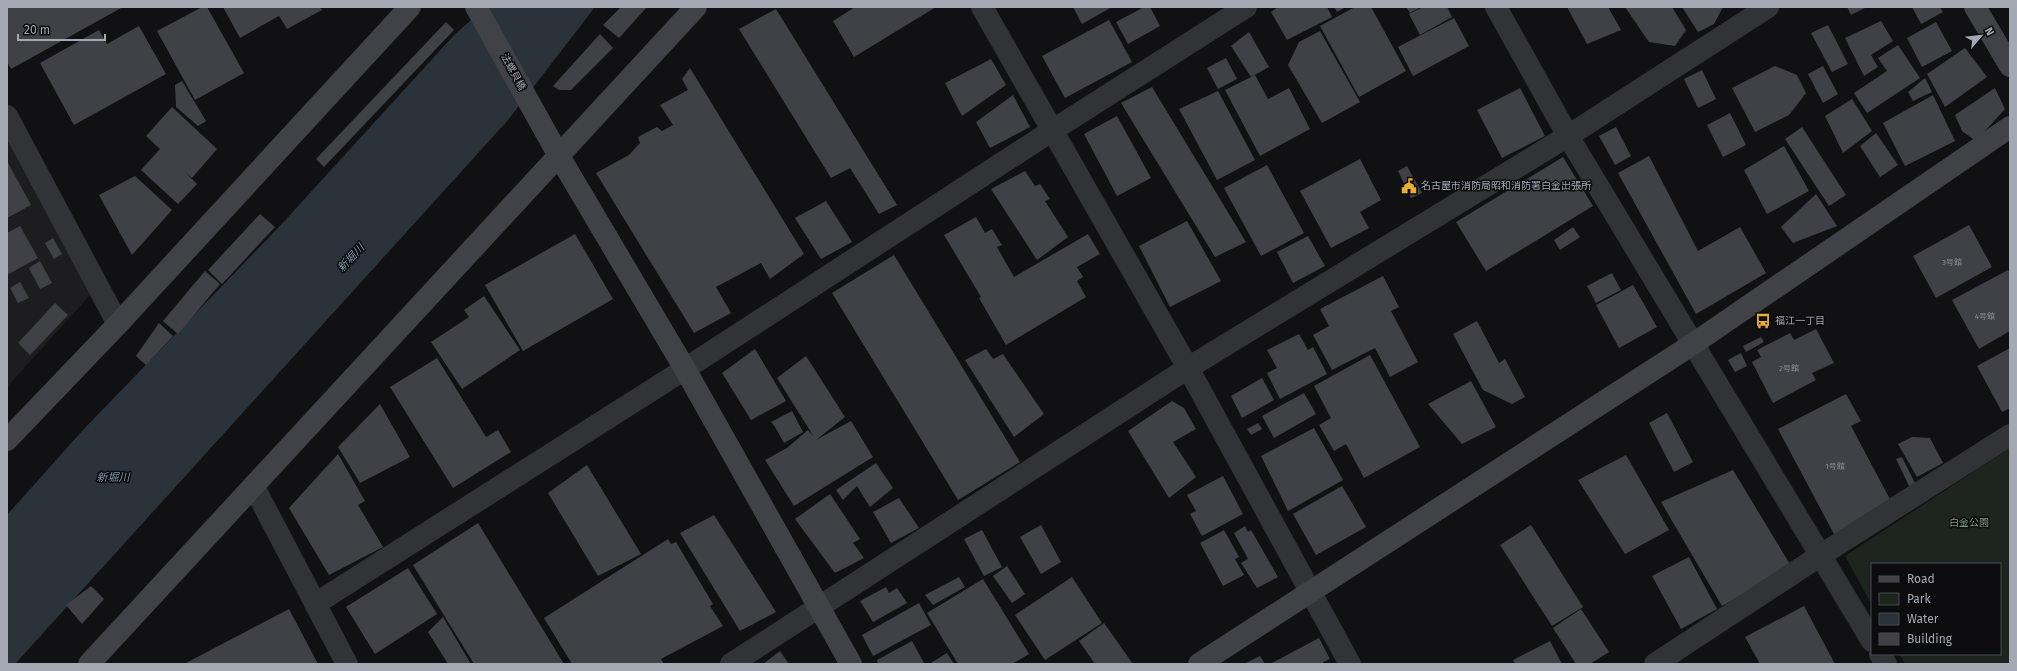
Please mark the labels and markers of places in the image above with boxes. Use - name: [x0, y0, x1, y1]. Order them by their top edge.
- public building icon: 名古屋市消防局昭和消防署白金出張所: [1400, 177, 1418, 195]
- place label: 名古屋市消防局昭和消防署白金出張所: [1421, 180, 1591, 192]
- bus stop icon: 福江一丁目: [1754, 312, 1772, 330]
- place label: 福江一丁目: [1775, 315, 1825, 327]

